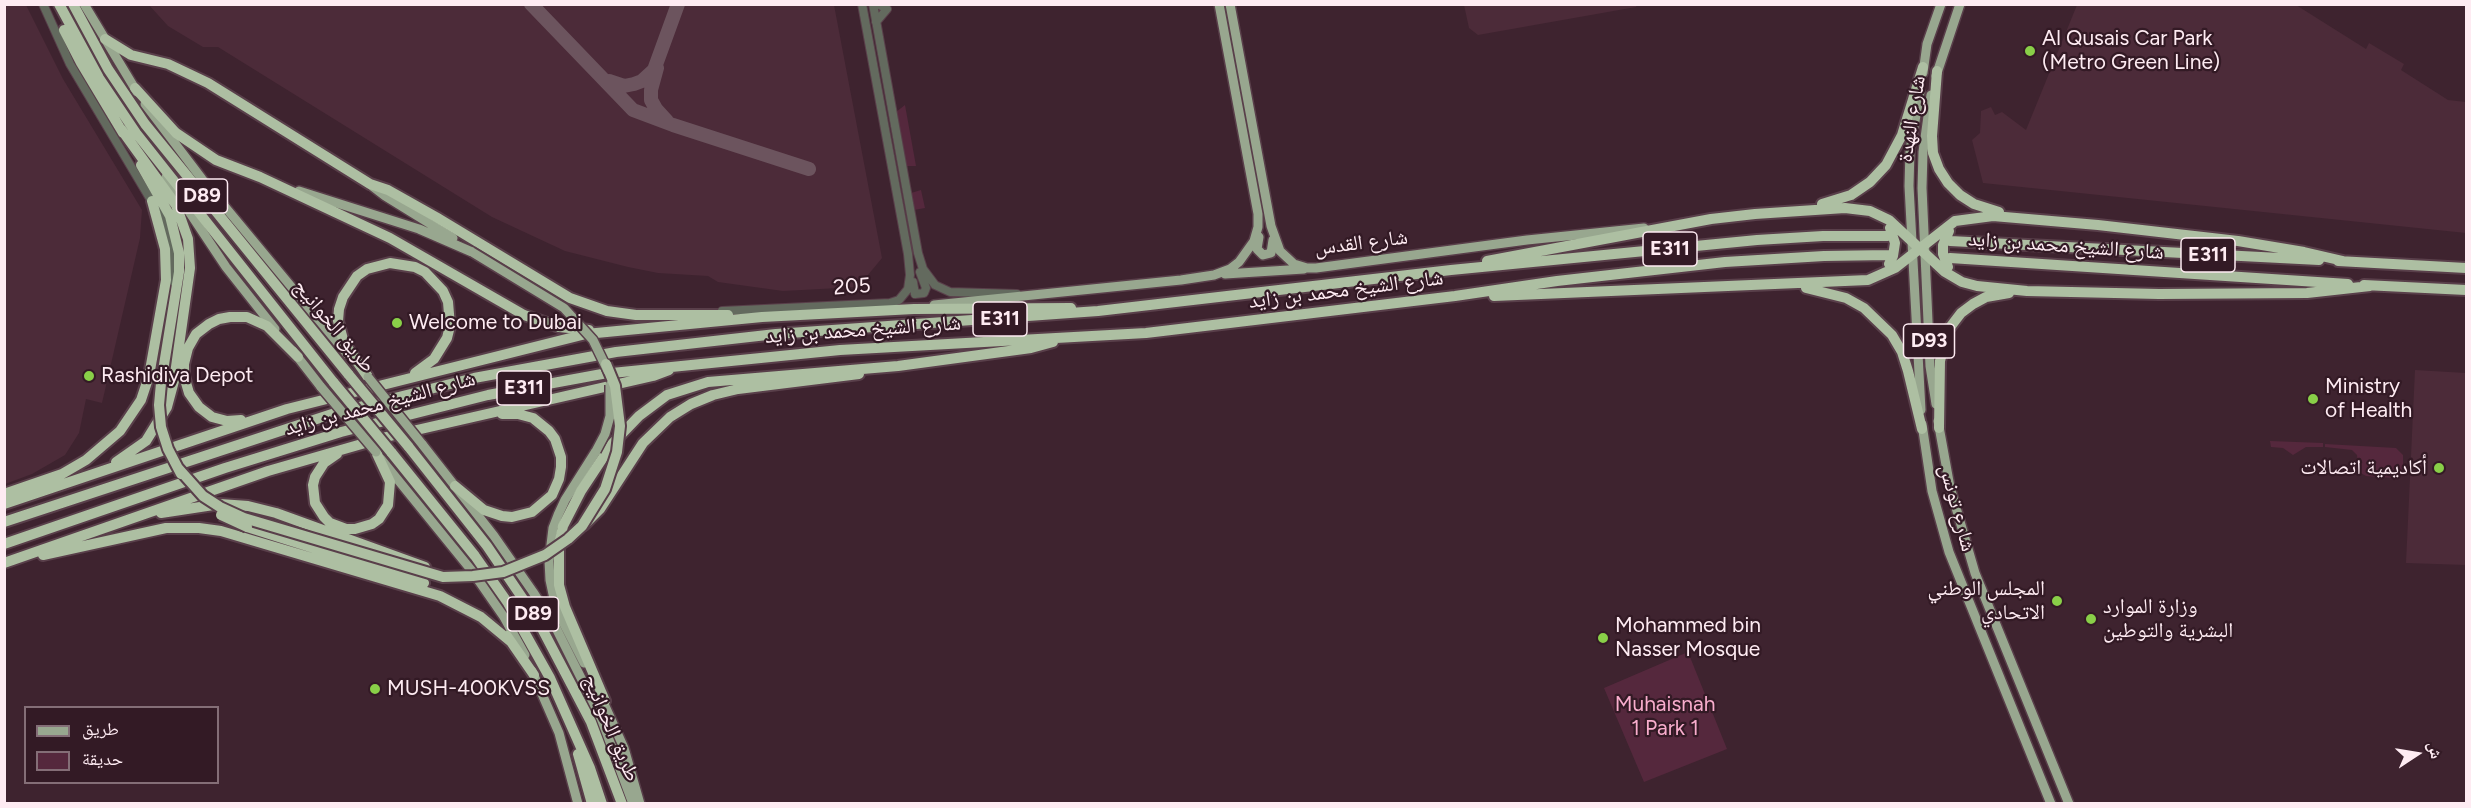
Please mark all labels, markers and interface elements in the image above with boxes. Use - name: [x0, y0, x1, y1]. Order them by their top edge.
- place label: Al Qusais Car Park (Metro Green Line): [2042, 26, 2220, 76]
- marker: Al Qusais Car Park (Metro Green Line): [2023, 44, 2037, 58]
- street label: شارع النهدة: [1893, 74, 1931, 164]
- road number: D89: [176, 179, 228, 213]
- street label: شارع القدس: [1313, 225, 1409, 261]
- street label: شارع الشيخ محمد بن زايد: [1967, 227, 2165, 265]
- road number: E311: [1643, 232, 1697, 266]
- road number: E311: [2181, 238, 2235, 272]
- street label: شارع الشيخ محمد بن زايد: [1247, 266, 1445, 314]
- street label: 205: [833, 273, 871, 301]
- street label: طريق الخوانيج: [288, 274, 380, 378]
- road number: E311: [973, 302, 1027, 336]
- place label: Welcome to Dubai: [409, 310, 582, 336]
- street label: شارع الشيخ محمد بن زايد: [764, 311, 962, 349]
- marker: Welcome to Dubai: [390, 316, 404, 330]
- road number: D93: [1904, 324, 1954, 358]
- place label: Rashidiya Depot: [101, 363, 254, 389]
- street label: شارع الشيخ محمد بن زايد: [282, 366, 478, 442]
- marker: Rashidiya Depot: [82, 369, 96, 383]
- road number: E311: [497, 371, 551, 405]
- place label: Ministry of Health: [2325, 374, 2412, 424]
- marker: Ministry of Health: [2306, 392, 2320, 406]
- place label: أكاديمية اتصالات: [2300, 455, 2427, 481]
- marker: أكاديمية اتصالات: [2432, 461, 2446, 475]
- street label: شارع تونس: [1933, 462, 1981, 554]
- place label: المجلس الوطني الاتحادي: [1928, 576, 2045, 626]
- marker: المجلس الوطني الاتحادي: [2050, 594, 2064, 608]
- place label: وزارة الموارد البشرية والتوطين: [2103, 594, 2233, 644]
- road number: D89: [508, 597, 558, 631]
- marker: وزارة الموارد البشرية والتوطين: [2084, 612, 2098, 626]
- place label: Mohammed bin Nasser Mosque: [1615, 613, 1761, 663]
- marker: Mohammed bin Nasser Mosque: [1596, 631, 1610, 645]
- street label: طريق الخوانيج: [577, 671, 645, 785]
- place label: MUSH-400KVSS: [387, 676, 550, 702]
- marker: MUSH-400KVSS: [368, 682, 382, 696]
- park label: Muhaisnah 1 Park 1: [1615, 692, 1715, 742]
- legend: [24, 706, 219, 784]
- text: طريق: [82, 718, 119, 740]
- north arrow: [2387, 724, 2447, 784]
- text: ش: [2424, 740, 2446, 760]
- text: حديقة: [82, 748, 123, 770]

